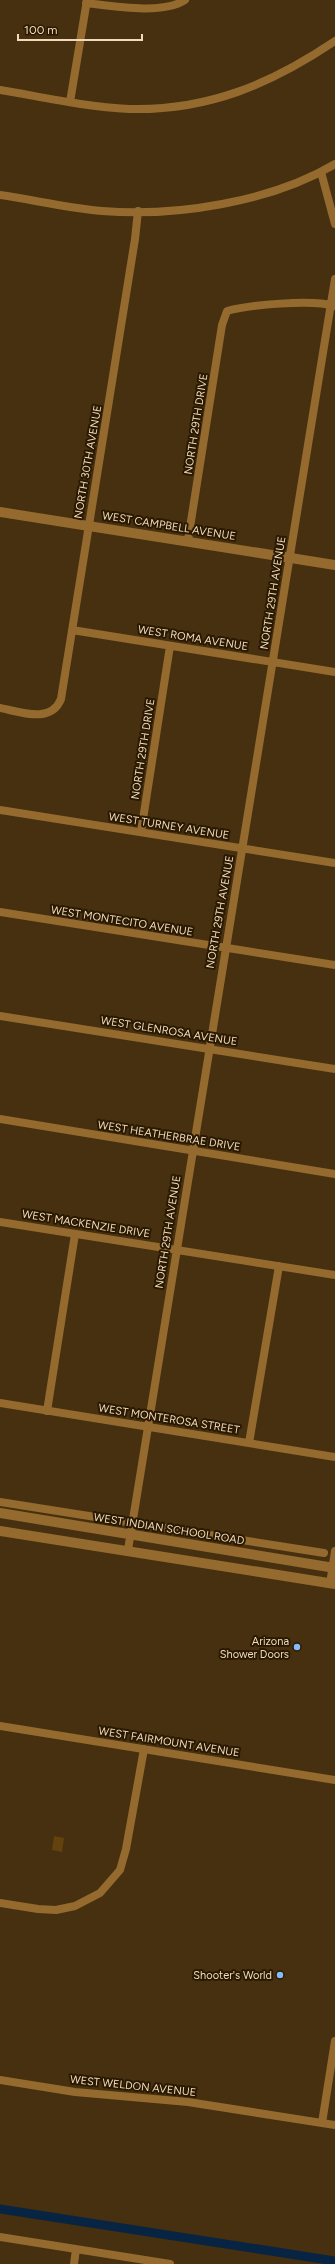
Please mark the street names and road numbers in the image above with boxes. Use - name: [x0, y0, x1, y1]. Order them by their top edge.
- street label: NORTH 29TH DRIVE: [182, 373, 210, 475]
- street label: NORTH 30TH AVENUE: [72, 404, 104, 520]
- street label: WEST CAMPBELL AVENUE: [101, 509, 237, 543]
- street label: NORTH 29TH AVENUE: [258, 536, 288, 650]
- street label: WEST ROMA AVENUE: [137, 623, 249, 653]
- street label: NORTH 29TH DRIVE: [129, 698, 157, 800]
- street label: WEST TURNEY AVENUE: [108, 810, 230, 842]
- street label: NORTH 29TH AVENUE: [204, 855, 236, 969]
- street label: WEST MONTECITO AVENUE: [50, 903, 194, 939]
- street label: WEST GLENROSA AVENUE: [100, 1014, 238, 1048]
- street label: WEST HEATHERBRAE DRIVE: [97, 1118, 241, 1154]
- street label: NORTH 29TH AVENUE: [153, 1175, 183, 1289]
- street label: WEST MACKENZIE DRIVE: [21, 1207, 151, 1241]
- street label: WEST MONTEROSA STREET: [98, 1401, 240, 1437]
- street label: WEST INDIAN SCHOOL ROAD: [93, 1511, 246, 1547]
- street label: WEST FAIRMOUNT AVENUE: [97, 1724, 241, 1760]
- street label: WEST WELDON AVENUE: [69, 2073, 197, 2099]

